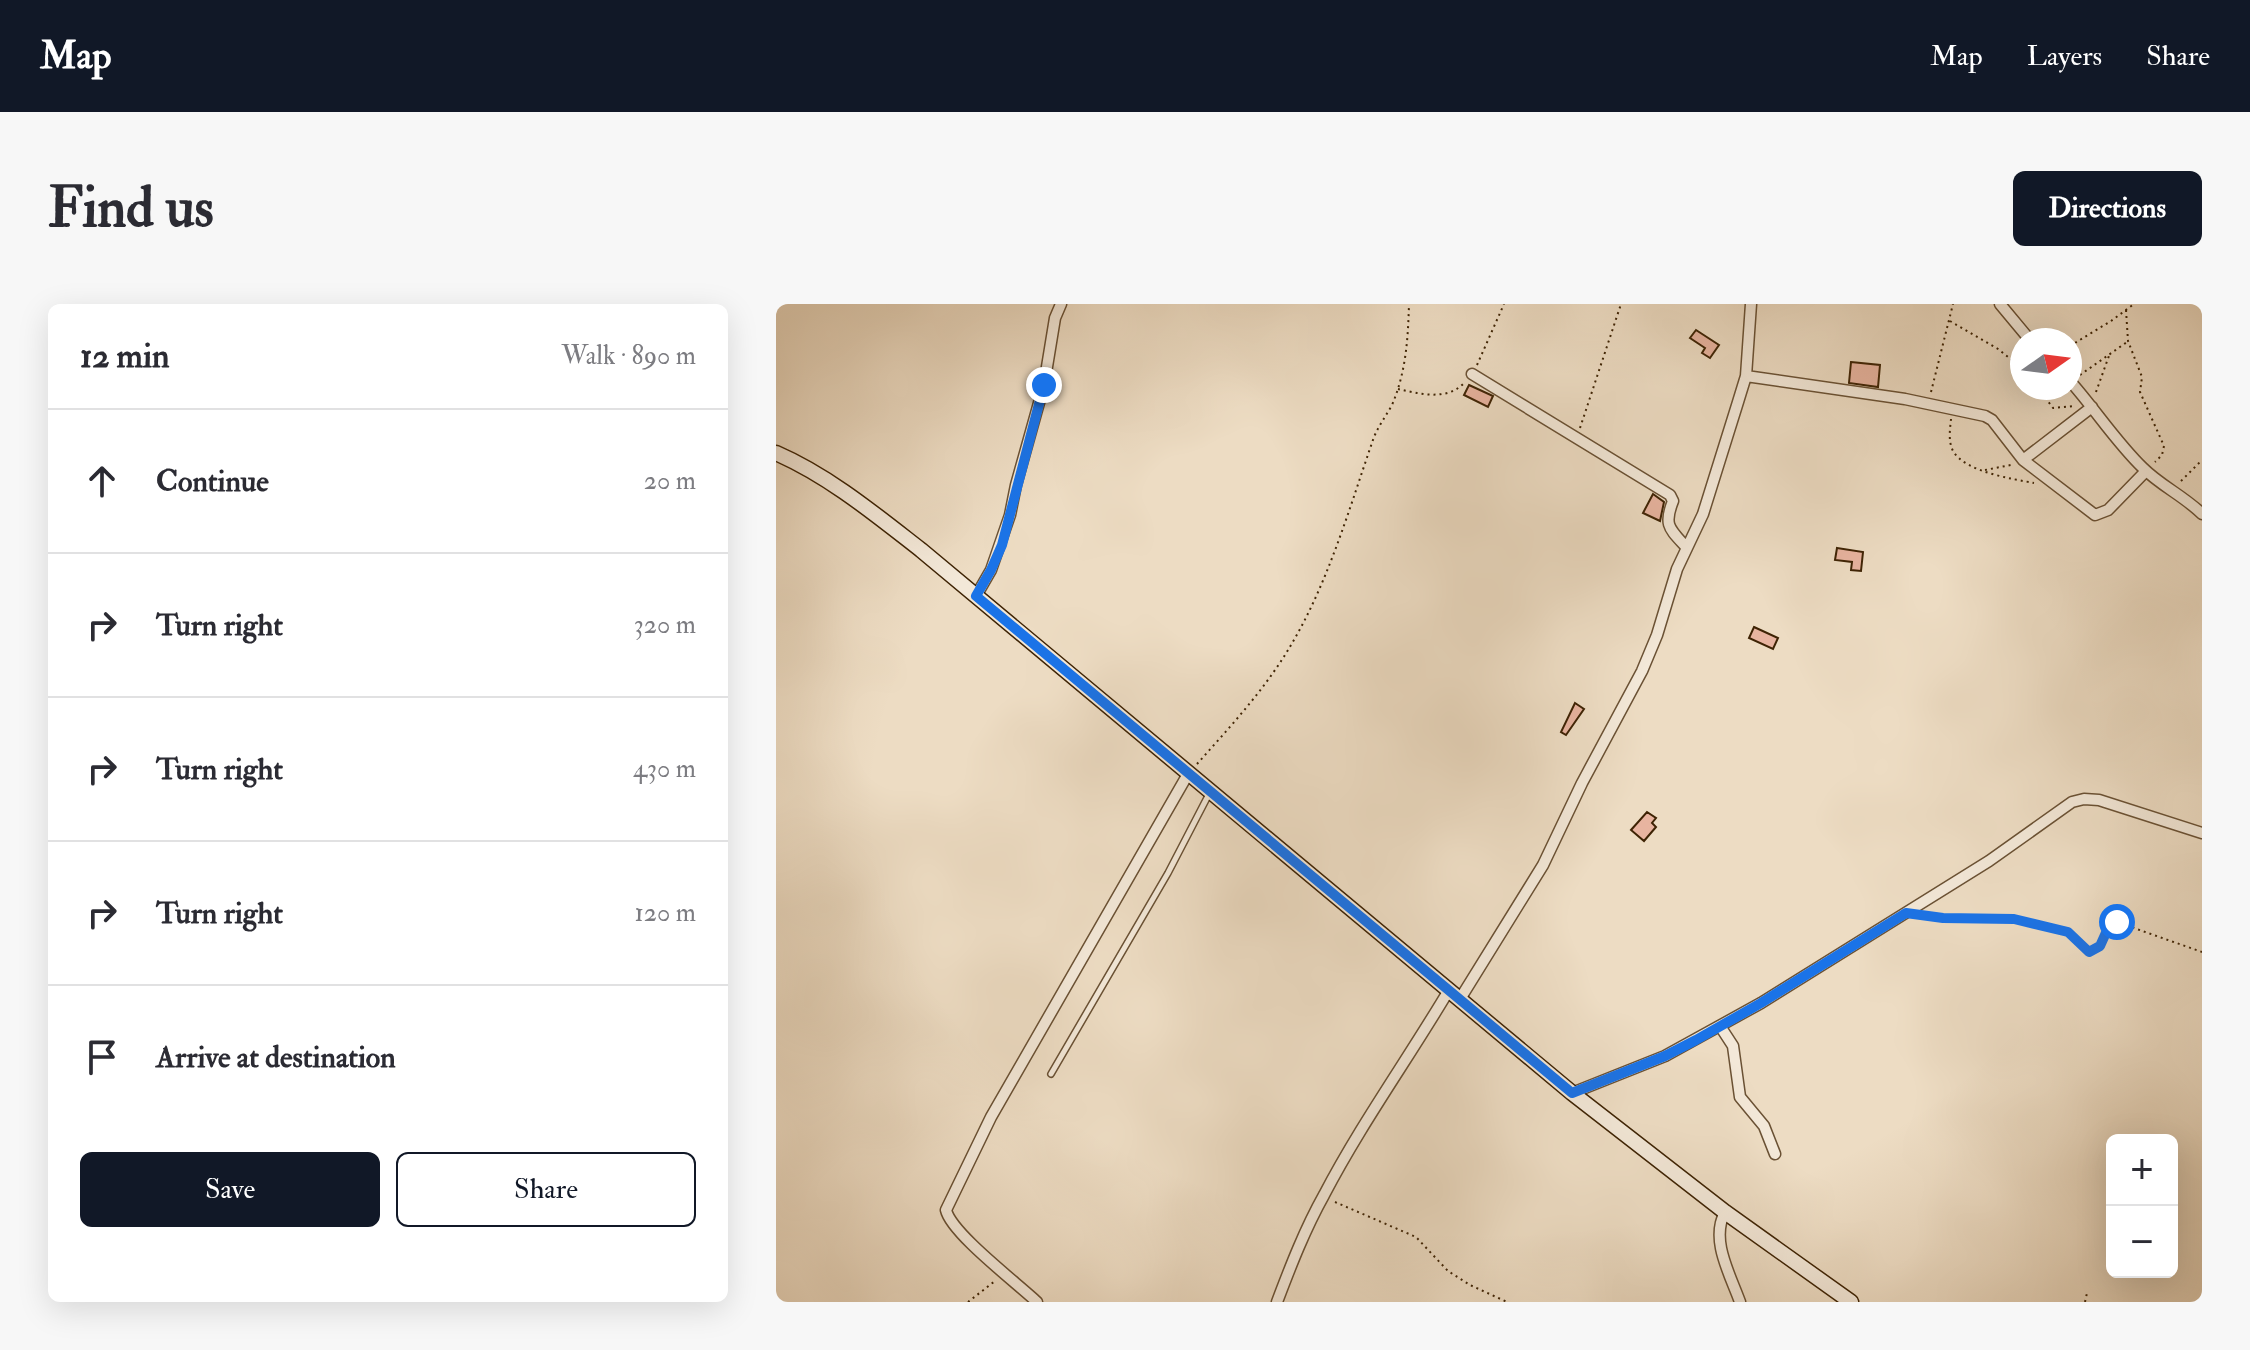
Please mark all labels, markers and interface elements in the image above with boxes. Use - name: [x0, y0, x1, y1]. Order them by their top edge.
- text: Map: [40, 32, 111, 80]
- text: Map: [1930, 39, 1983, 74]
- text: Layers: [2027, 39, 2102, 74]
- text: Share: [2146, 39, 2210, 74]
- button: Directions: [2013, 171, 2202, 246]
- text: Find us: [48, 173, 214, 244]
- north arrow: [2010, 328, 2082, 400]
- text: 12 min: [80, 335, 169, 378]
- text: Walk · 890 m: [561, 340, 696, 372]
- route end: [1026, 367, 1062, 403]
- icon: ahead: [80, 459, 124, 503]
- text: Continue: [156, 463, 269, 500]
- text: 20 m: [644, 465, 696, 497]
- icon: right: [80, 603, 124, 647]
- text: Turn right: [156, 607, 283, 644]
- text: 320 m: [634, 609, 696, 641]
- icon: right: [80, 747, 124, 791]
- text: Turn right: [156, 751, 283, 788]
- text: 430 m: [633, 753, 696, 785]
- icon: right: [80, 891, 124, 935]
- text: Turn right: [156, 895, 283, 932]
- text: 120 m: [635, 897, 696, 929]
- route start: [2099, 904, 2135, 940]
- icon: arrive: [80, 1035, 124, 1079]
- text: Arrive at destination: [156, 1039, 396, 1076]
- map controls: [2106, 1134, 2178, 1278]
- button: +: [2106, 1134, 2178, 1206]
- button: Save: [80, 1152, 380, 1227]
- button: Share: [396, 1152, 696, 1227]
- button: −: [2106, 1206, 2178, 1278]

